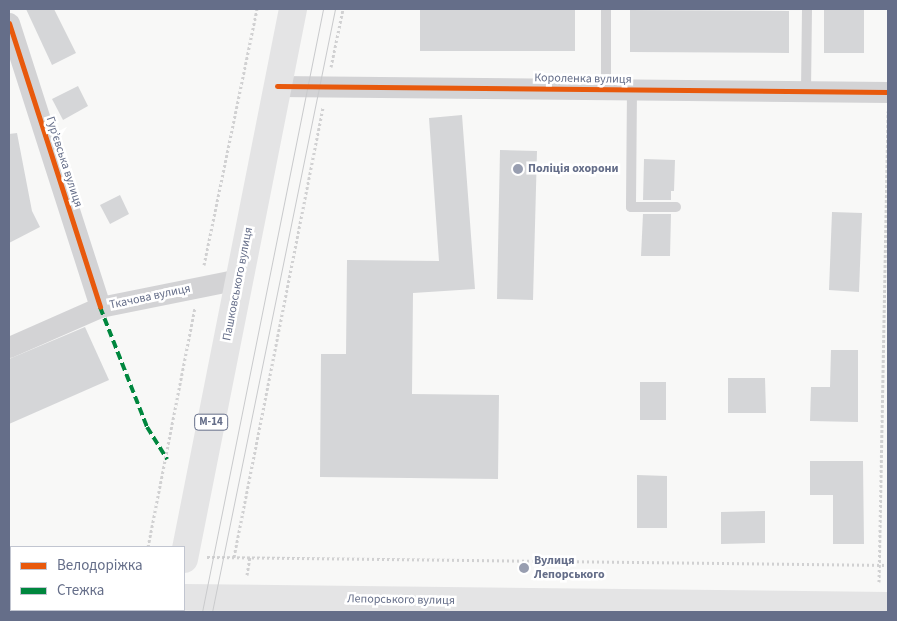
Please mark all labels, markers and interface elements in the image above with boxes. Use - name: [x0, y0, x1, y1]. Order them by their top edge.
- street label: Короленка вулиця: [534, 71, 632, 87]
- street label: Гур’євська вулиця: [43, 115, 85, 209]
- place label: Поліція охорони: [528, 162, 619, 176]
- marker: Поліція охорони: [512, 163, 524, 175]
- street label: Пашковського вулиця: [220, 226, 256, 342]
- street label: Ткачова вулиця: [108, 281, 192, 313]
- road number: М-14: [194, 414, 228, 431]
- legend: [10, 546, 185, 611]
- place label: Вулиця Лепорського: [534, 554, 605, 582]
- text: Велодоріжка: [57, 555, 143, 576]
- marker: Вулиця Лепорського: [518, 562, 530, 574]
- text: Стежка: [57, 580, 104, 601]
- street label: Лепорського вулиця: [347, 592, 455, 608]

